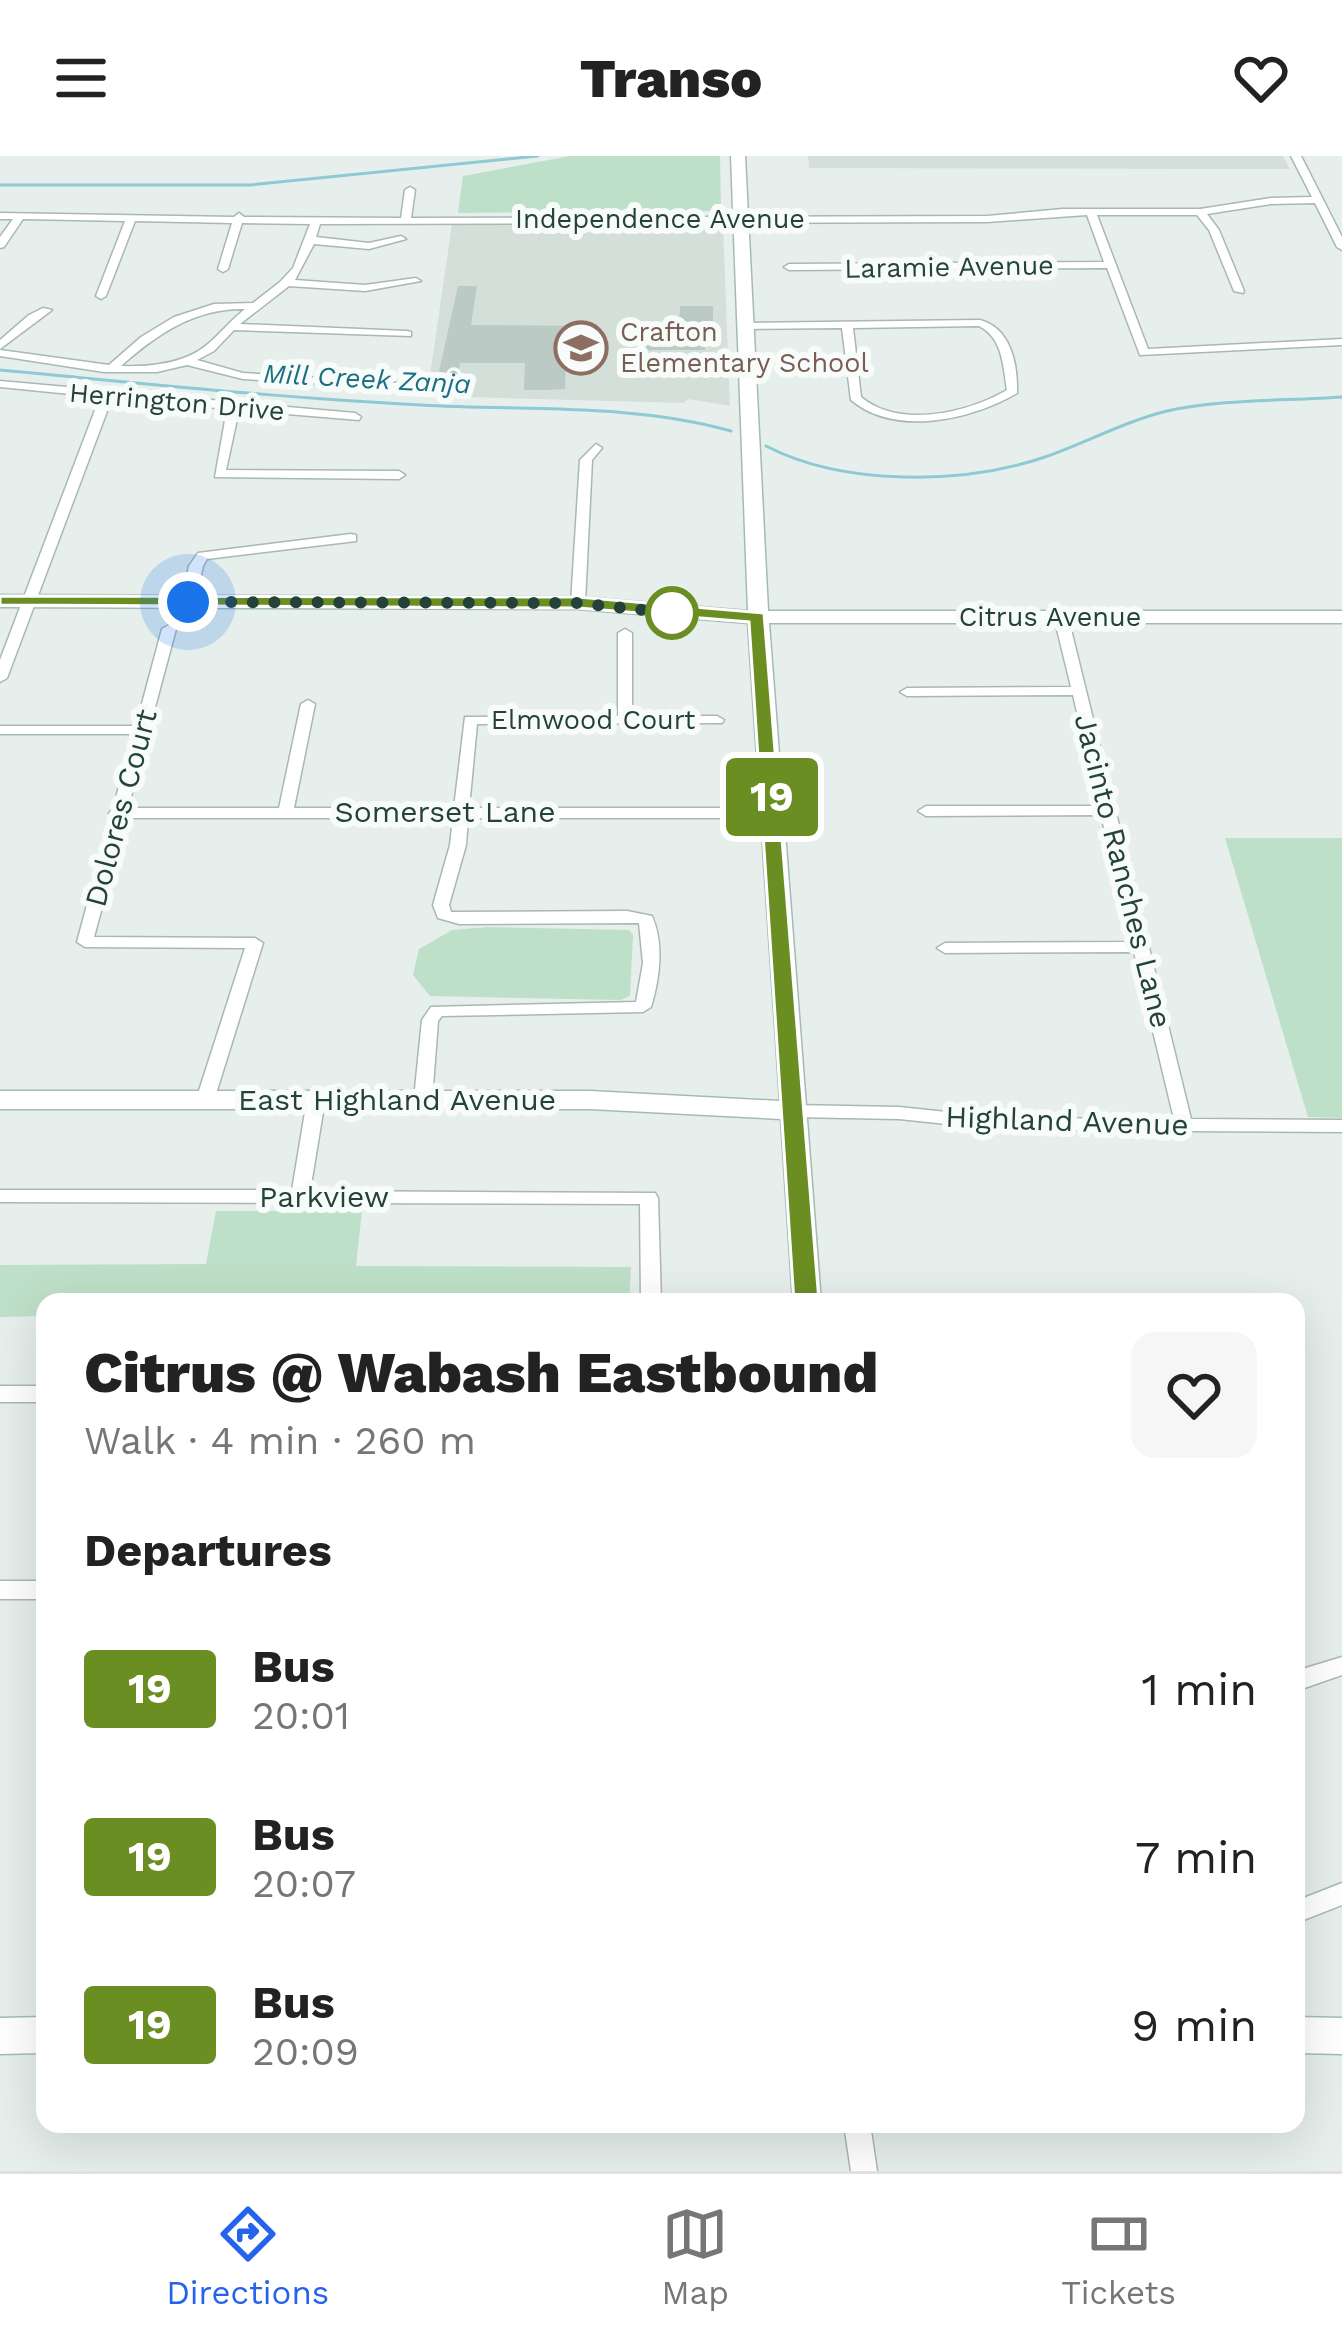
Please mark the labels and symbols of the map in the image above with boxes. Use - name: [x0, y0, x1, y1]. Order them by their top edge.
- street label: Independence Avenue: [515, 203, 805, 235]
- street label: Laramie Avenue: [844, 249, 1054, 285]
- place label: Crafton Elementary School: [620, 316, 869, 379]
- school or university icon: Crafton Elementary School: [553, 320, 609, 376]
- water label: Mill Creek Zanja: [262, 358, 472, 400]
- street label: Herrington Drive: [68, 377, 286, 427]
- your location: [158, 572, 218, 632]
- unlabelled marker: [647, 588, 697, 638]
- street label: Citrus Avenue: [959, 601, 1141, 633]
- street label: Elmwood Court: [491, 704, 695, 736]
- street label: Dolores Court: [77, 705, 164, 910]
- street label: Jacinto Ranches Lane: [1068, 710, 1179, 1032]
- line badge: 19: [718, 758, 826, 836]
- street label: Somerset Lane: [334, 794, 556, 829]
- street label: East Highland Avenue: [238, 1082, 556, 1117]
- street label: Highland Avenue: [945, 1099, 1189, 1142]
- street label: Parkview: [259, 1179, 389, 1214]

